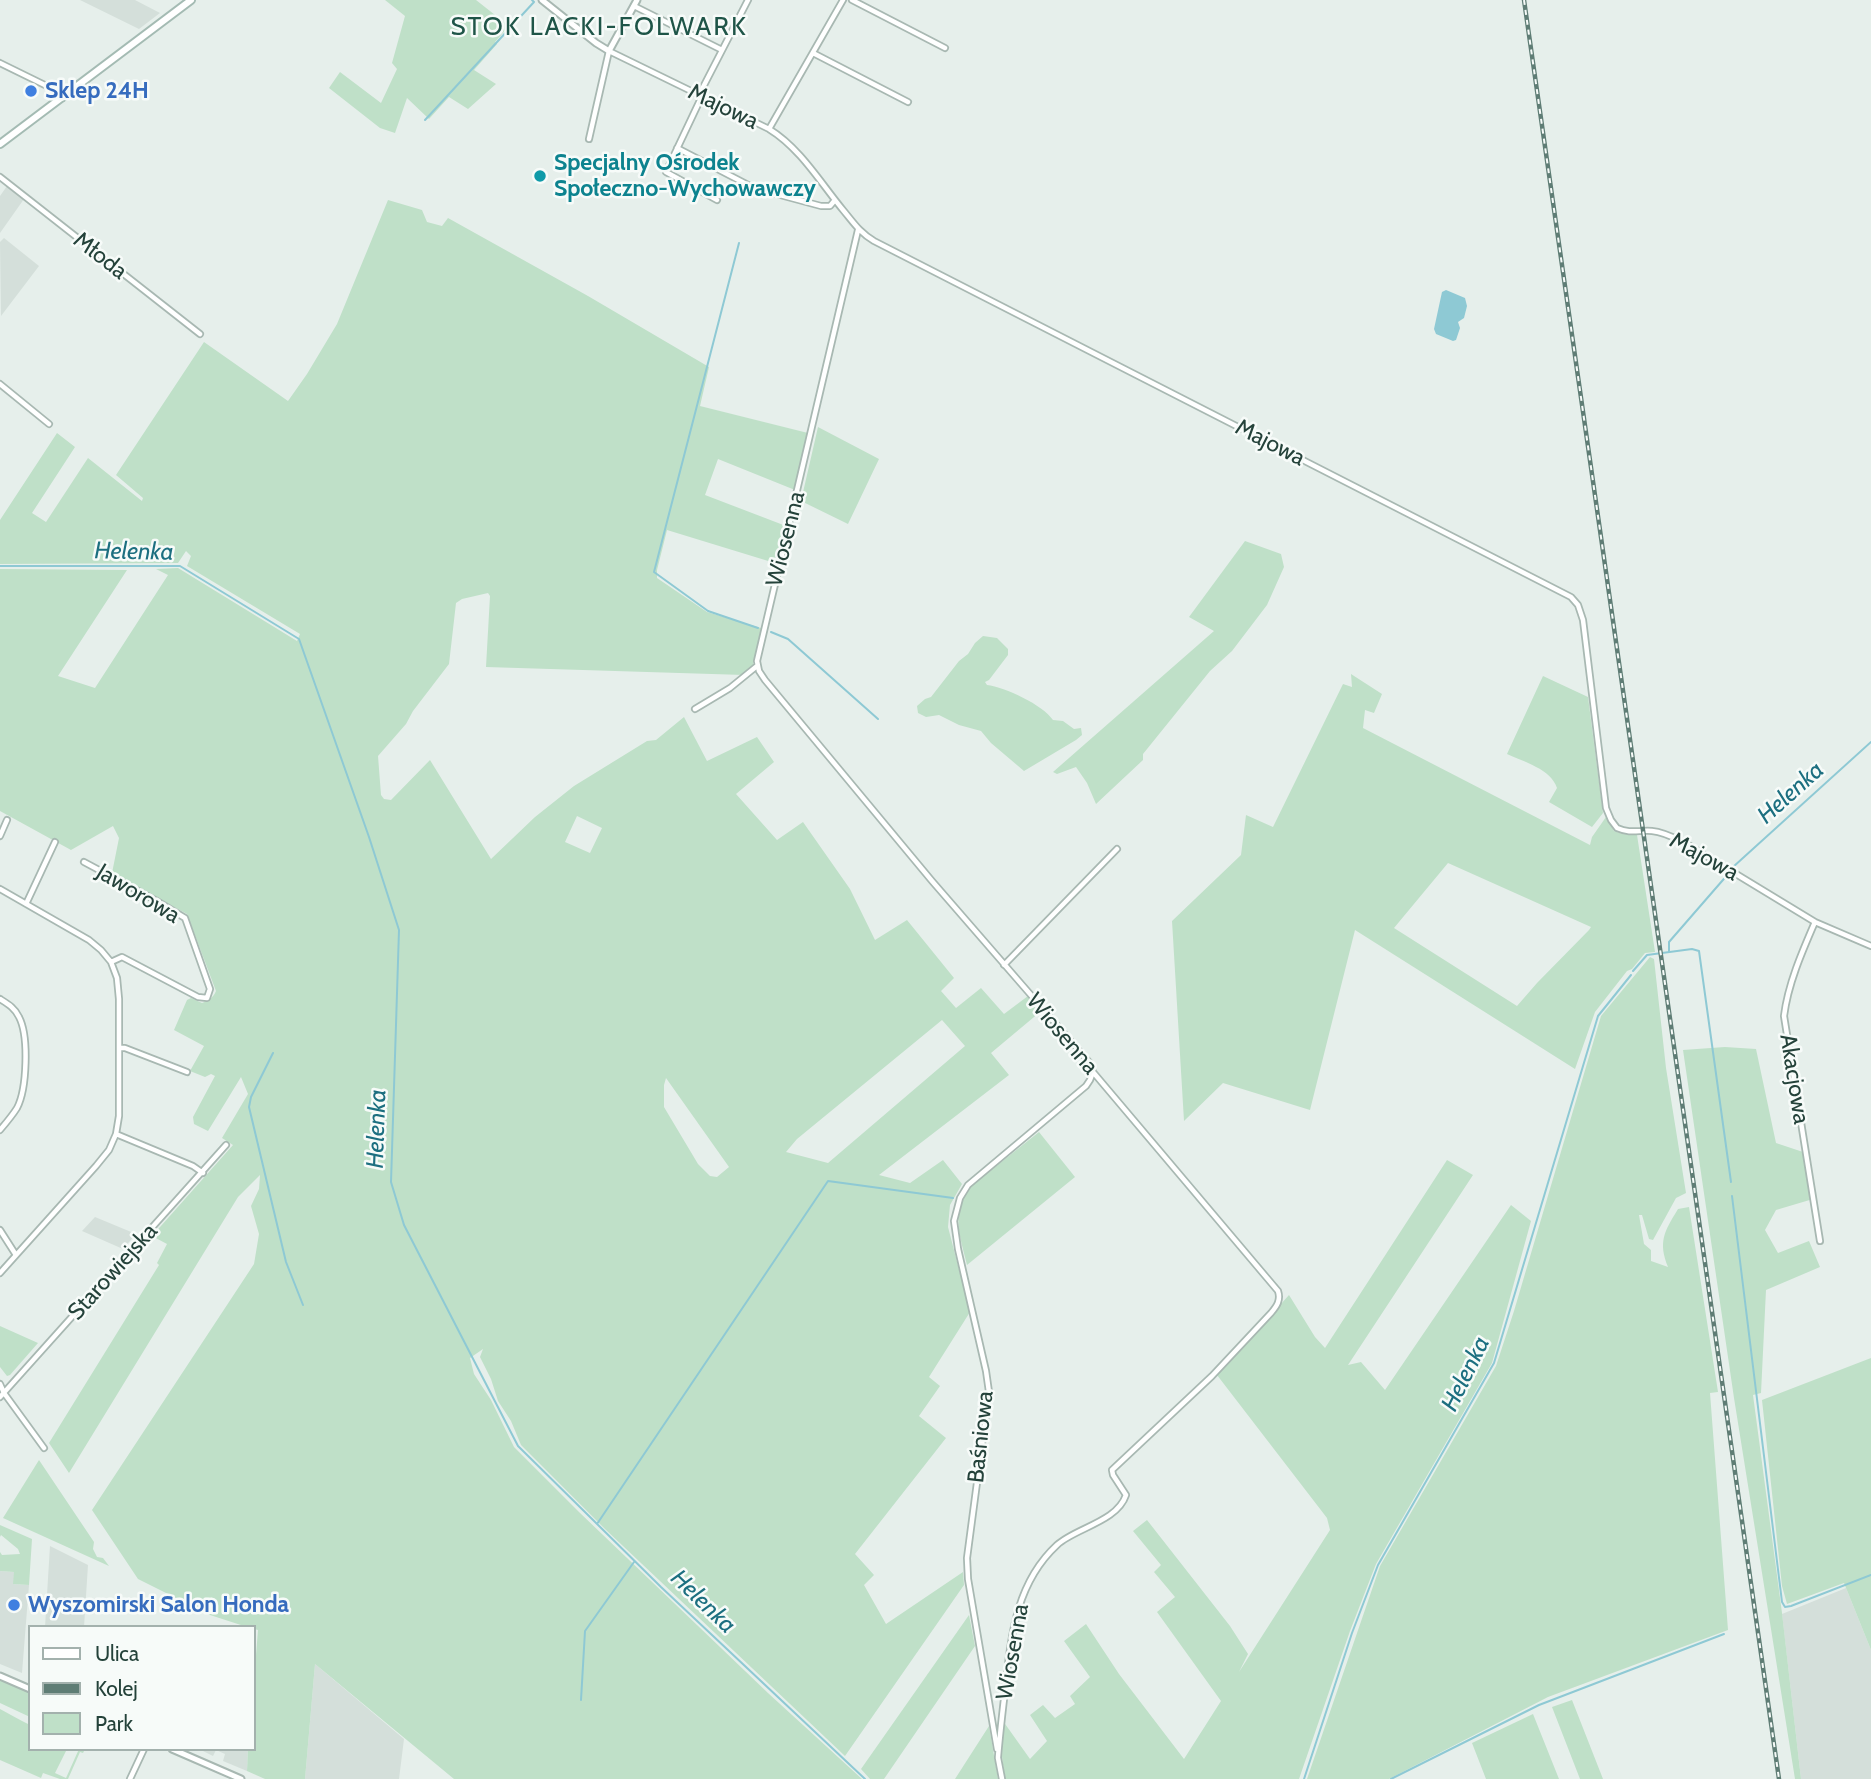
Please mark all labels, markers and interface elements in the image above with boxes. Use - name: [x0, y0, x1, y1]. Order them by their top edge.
- district label: STOK LACKI-FOLWARK: [453, 11, 745, 43]
- place label: Sklep 24H: [45, 77, 149, 105]
- street label: Majowa: [683, 78, 763, 136]
- marker: Sklep 24H: [23, 83, 39, 99]
- place label: Specjalny Ośrodek Społeczno-Wychowawczy: [554, 149, 816, 203]
- marker: Specjalny Ośrodek Społeczno-Wychowawczy: [532, 168, 548, 184]
- street label: Młoda: [68, 226, 132, 286]
- street label: Majowa: [1230, 414, 1310, 472]
- street label: Wiosenna: [761, 488, 811, 590]
- water label: Helenka: [94, 537, 174, 567]
- water label: Helenka: [1752, 756, 1830, 830]
- street label: Majowa: [1665, 827, 1743, 887]
- street label: Jaworowa: [91, 858, 185, 930]
- street label: Wiosenna: [1020, 988, 1104, 1080]
- street label: Akacjowa: [1773, 1032, 1815, 1126]
- water label: Helenka: [361, 1089, 393, 1169]
- street label: Starowiejska: [62, 1218, 164, 1326]
- water label: Helenka: [1436, 1332, 1496, 1416]
- street label: Baśniowa: [962, 1390, 1000, 1484]
- water label: Helenka: [664, 1564, 742, 1640]
- place label: Wyszomirski Salon Honda: [28, 1591, 289, 1619]
- marker: Wyszomirski Salon Honda: [6, 1597, 22, 1613]
- street label: Wiosenna: [991, 1602, 1035, 1702]
- legend: [28, 1625, 256, 1751]
- text: Ulica: [95, 1641, 139, 1666]
- text: Kolej: [95, 1676, 138, 1701]
- text: Park: [95, 1711, 133, 1736]

